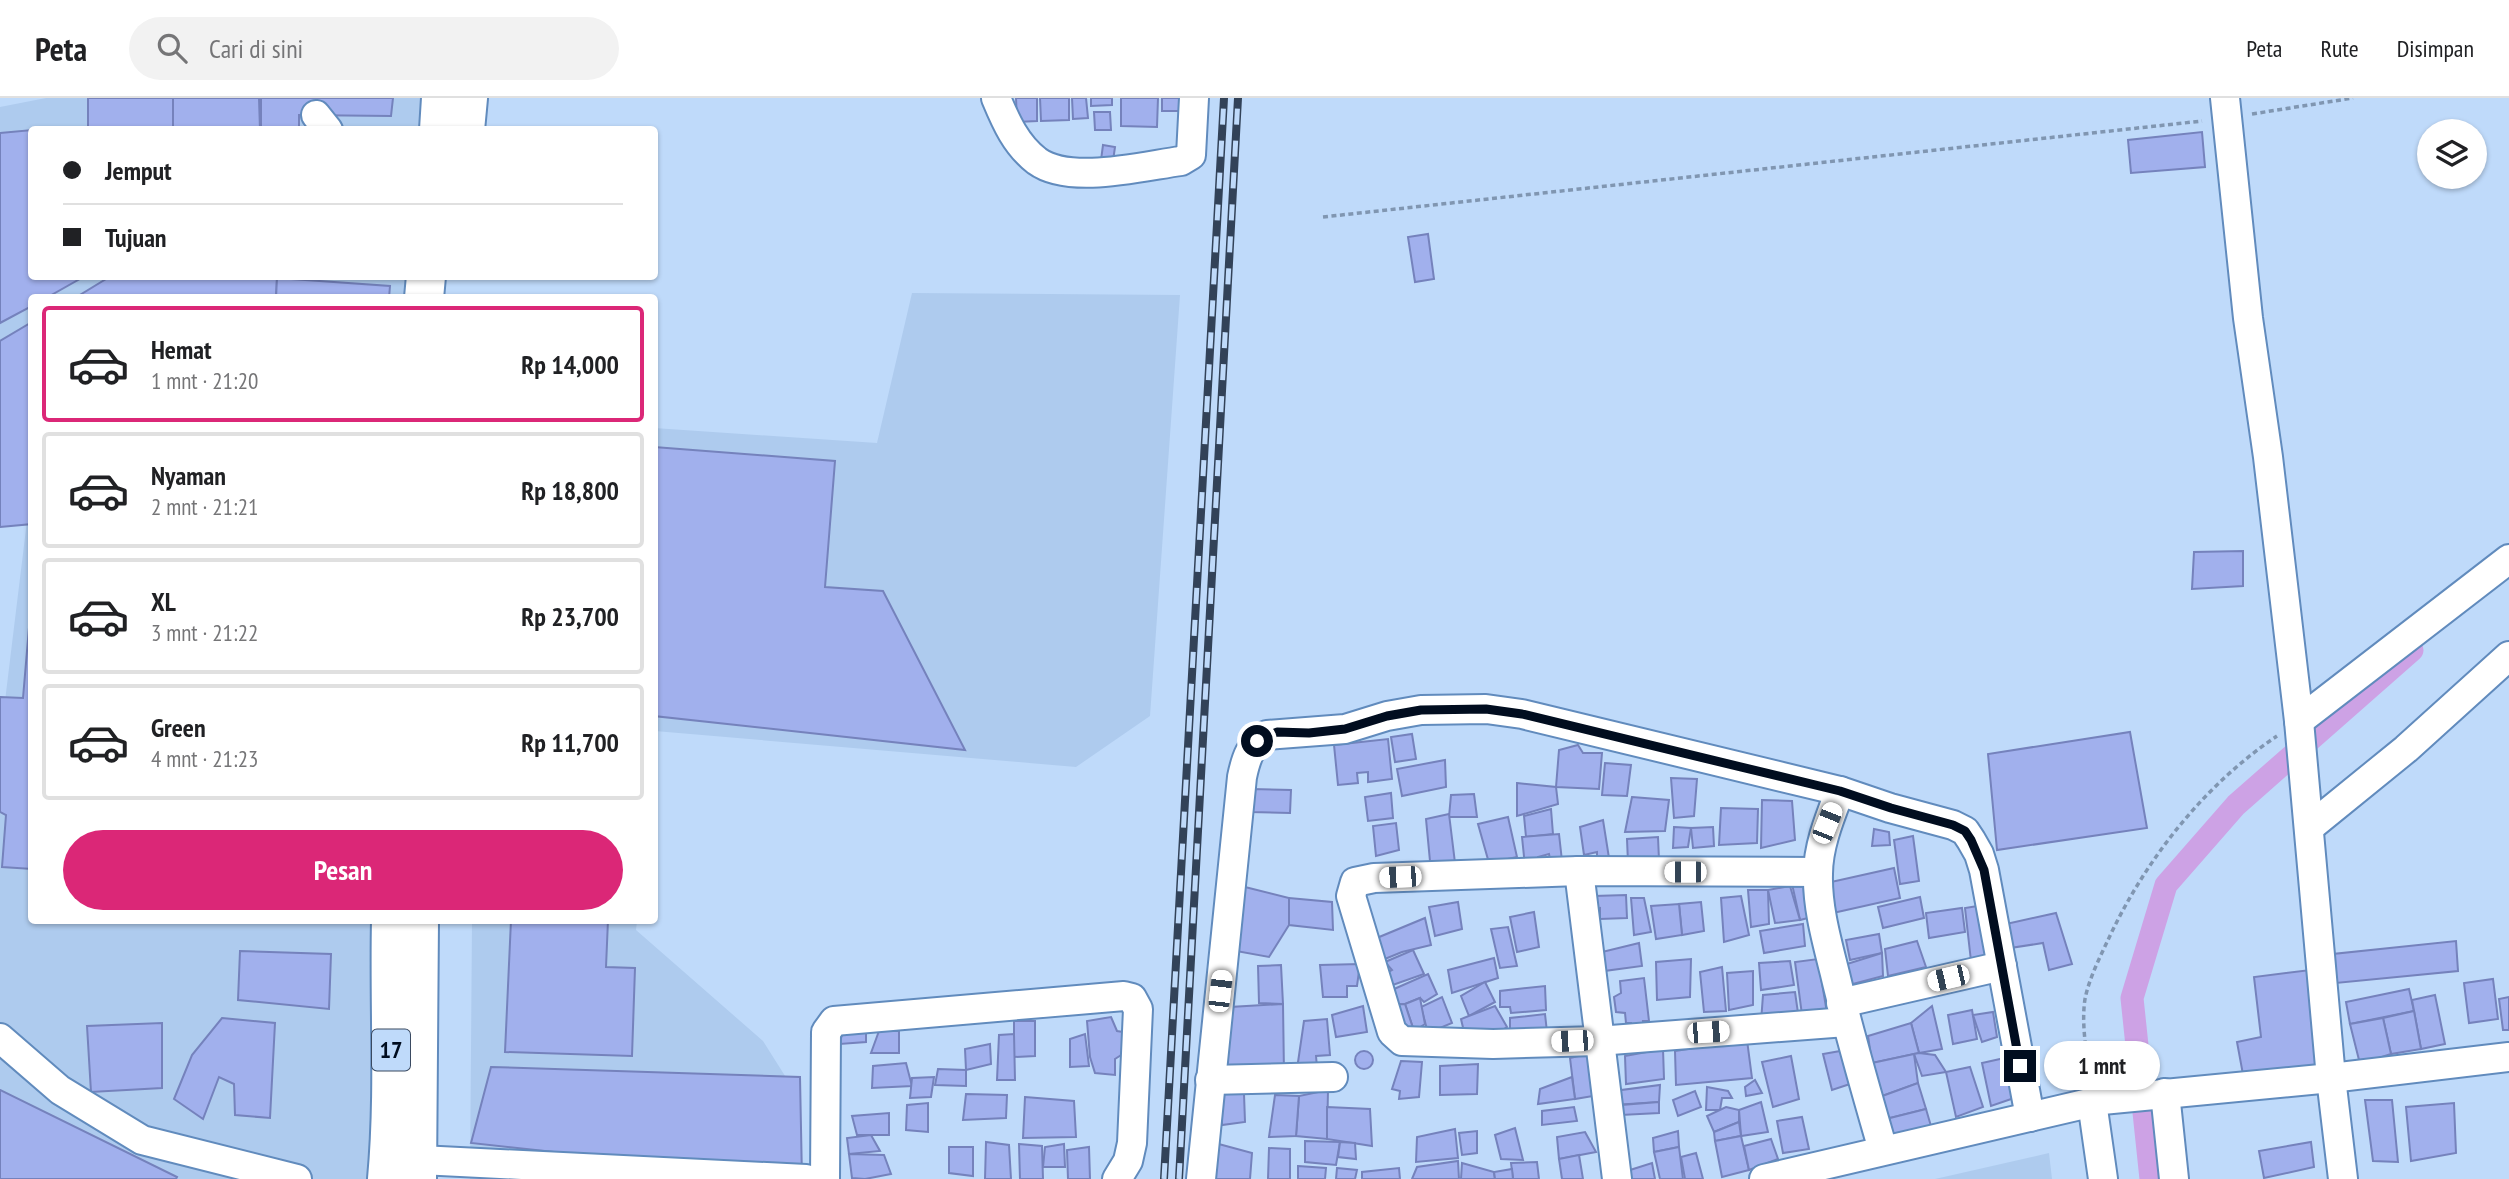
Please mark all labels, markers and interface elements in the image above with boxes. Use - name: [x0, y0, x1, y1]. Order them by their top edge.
- search box: [129, 17, 619, 80]
- text: Peta: [35, 27, 87, 70]
- icon: search: [153, 29, 191, 67]
- text: Cari di sini: [209, 32, 303, 65]
- text: Peta: [2246, 33, 2282, 64]
- text: Rute: [2320, 33, 2359, 64]
- text: Disimpan: [2397, 33, 2474, 64]
- map controls: [2417, 119, 2487, 189]
- button: layers: [2417, 119, 2487, 189]
- text: Jemput: [105, 154, 172, 187]
- text: Tujuan: [105, 221, 167, 254]
- icon: car: [67, 333, 130, 396]
- text: Hemat: [151, 333, 212, 366]
- text: Rp 14,000: [521, 348, 619, 381]
- text: 1 mnt · 21:20: [151, 366, 258, 395]
- icon: car: [67, 459, 130, 522]
- text: Nyaman: [151, 459, 226, 492]
- text: Rp 18,800: [521, 474, 619, 507]
- text: 2 mnt · 21:21: [151, 492, 258, 521]
- icon: car: [67, 585, 130, 648]
- text: XL: [151, 585, 176, 618]
- text: Rp 23,700: [521, 600, 619, 633]
- text: 3 mnt · 21:22: [151, 618, 258, 647]
- icon: car: [67, 711, 130, 774]
- text: Green: [151, 711, 206, 744]
- route start: [1241, 725, 1273, 757]
- text: Rp 11,700: [521, 726, 619, 759]
- text: 4 mnt · 21:23: [151, 744, 258, 773]
- car: [1810, 800, 1845, 846]
- button: Pesan: [63, 830, 623, 910]
- car: [1665, 862, 1707, 883]
- car: [1379, 866, 1422, 888]
- car: [1926, 963, 1971, 993]
- car: [1208, 969, 1233, 1013]
- car: [1687, 1020, 1730, 1044]
- road number: 17: [372, 1030, 410, 1070]
- car: [1551, 1030, 1594, 1052]
- callout: 1 mnt: [2044, 1042, 2160, 1090]
- route end: [2004, 1050, 2036, 1082]
- text: 1 mnt: [2078, 1051, 2126, 1080]

